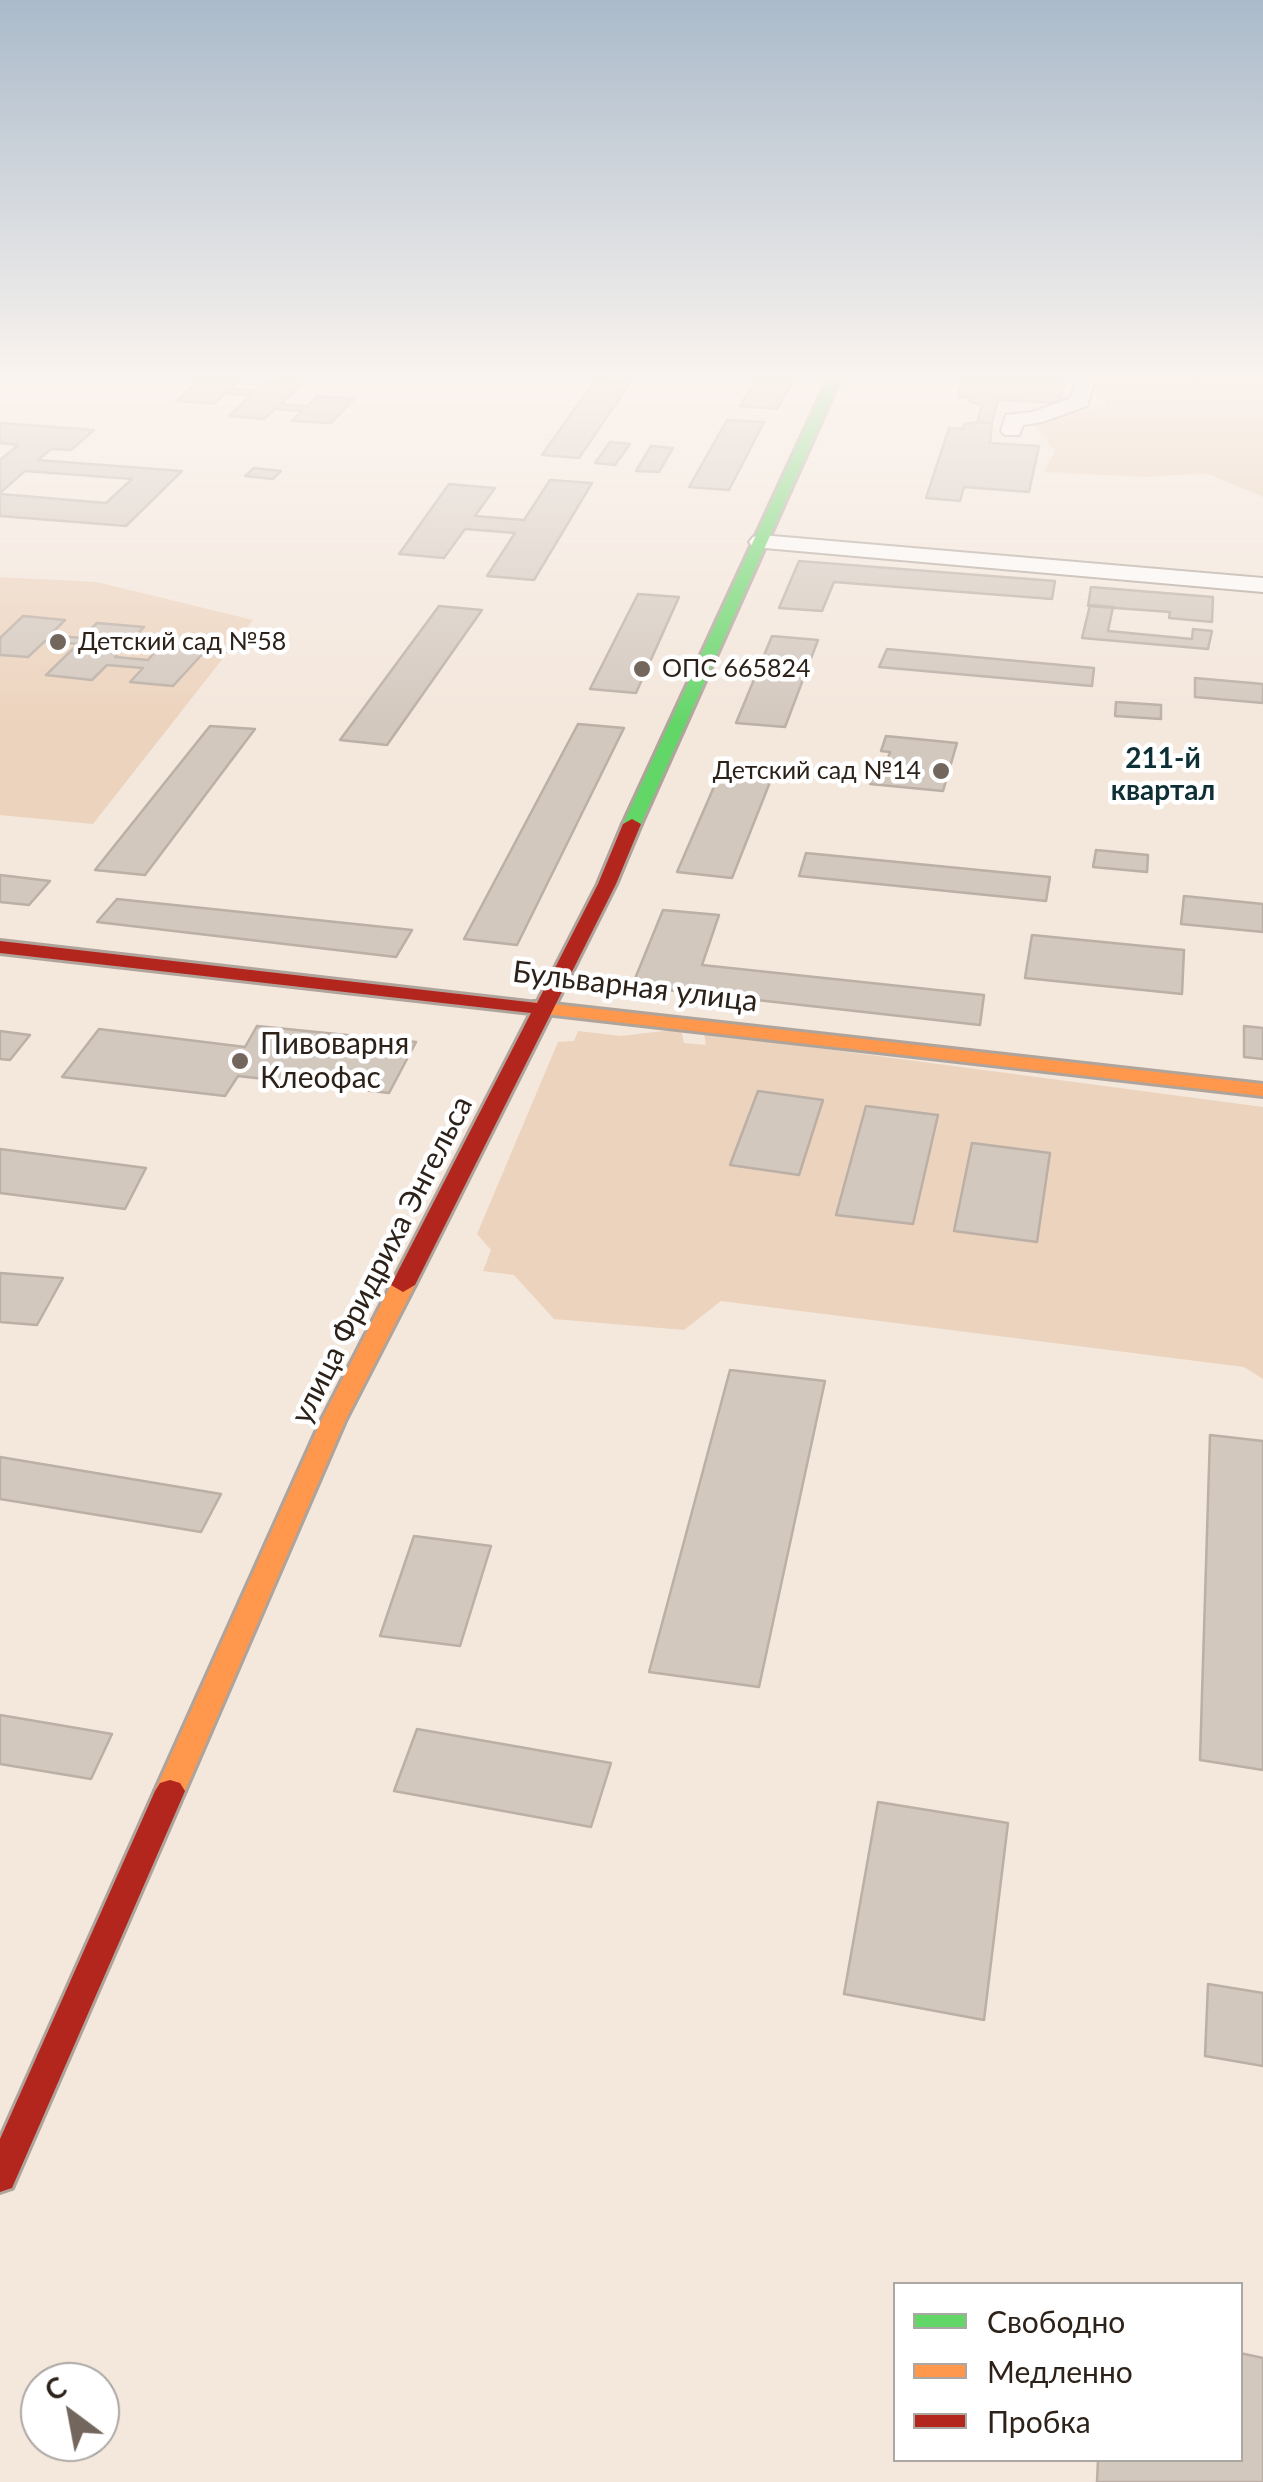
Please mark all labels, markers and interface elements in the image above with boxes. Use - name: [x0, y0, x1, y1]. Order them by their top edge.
- place label: Детский сад №58: [78, 627, 286, 657]
- marker: Детский сад №58: [47, 631, 69, 653]
- place label: ОПС 665824: [662, 654, 810, 684]
- marker: ОПС 665824: [631, 658, 653, 680]
- district label: 211-й квартал: [1111, 742, 1215, 808]
- place label: Детский сад №14: [713, 756, 921, 786]
- marker: Детский сад №14: [930, 760, 952, 782]
- street label: Бульварная улица: [510, 954, 760, 1020]
- place label: Пивоварня Клеофас: [260, 1026, 409, 1096]
- marker: Пивоварня Клеофас: [229, 1050, 251, 1072]
- street label: улица Фридриха Энгельса: [284, 1090, 480, 1430]
- legend: [893, 2282, 1243, 2462]
- text: Свободно: [987, 2303, 1125, 2339]
- text: Медленно: [987, 2353, 1133, 2389]
- north arrow: [20, 2362, 120, 2462]
- text: С: [38, 2369, 72, 2408]
- text: Пробка: [987, 2403, 1091, 2439]

